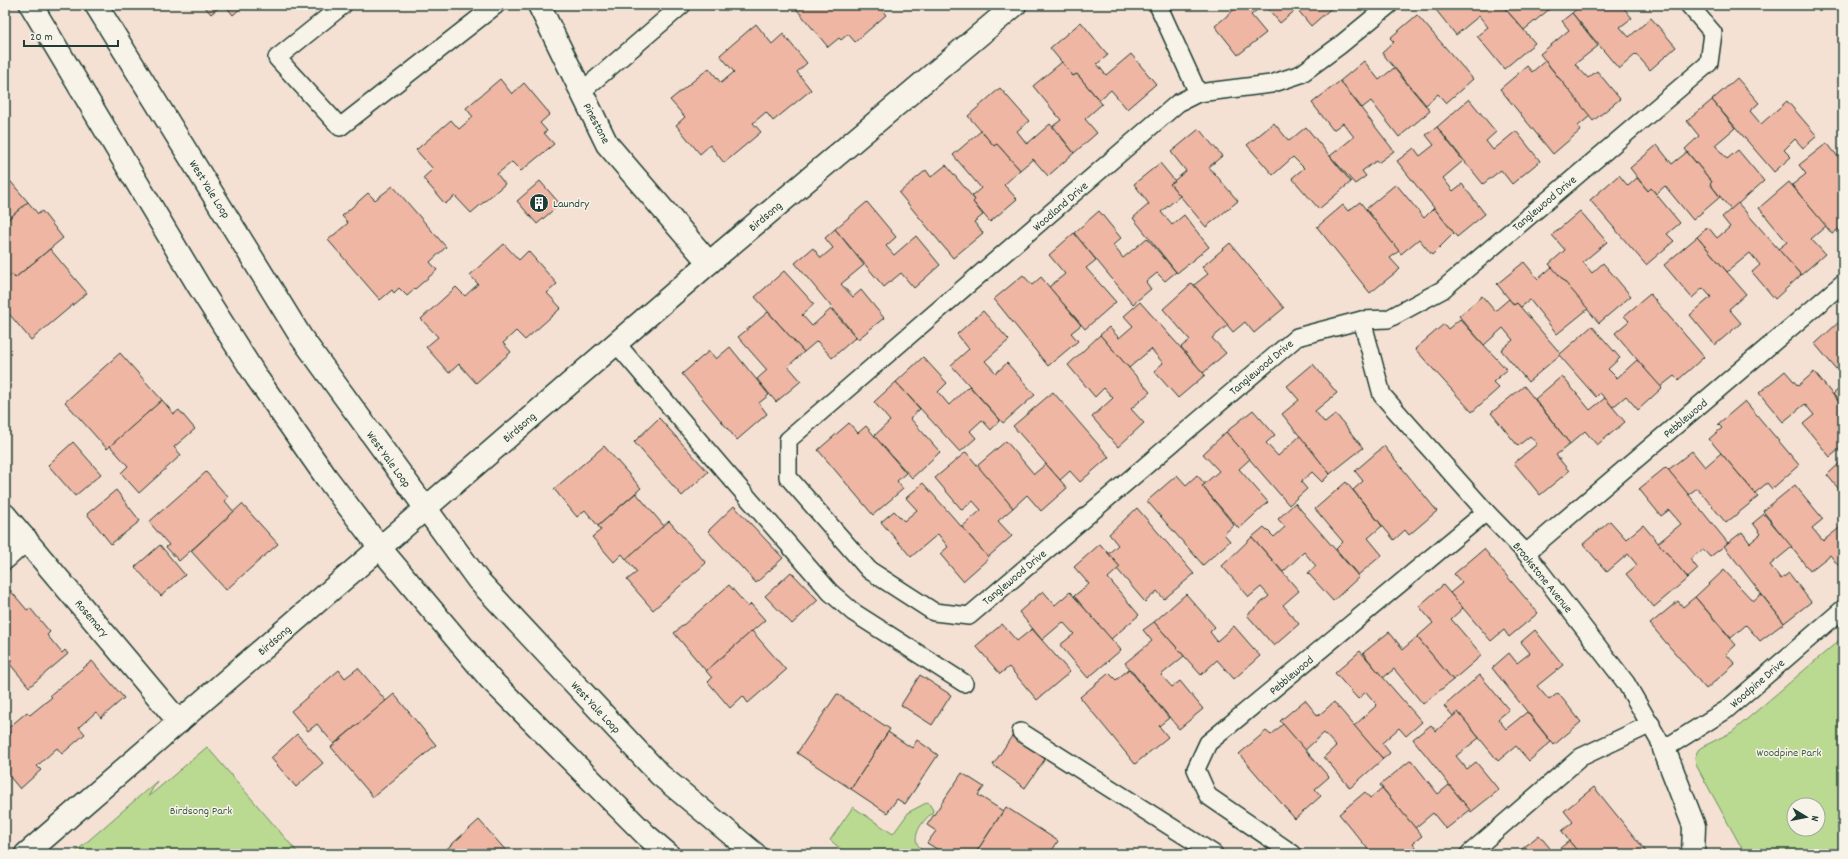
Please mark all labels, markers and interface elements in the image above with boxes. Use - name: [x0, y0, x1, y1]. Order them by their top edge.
- scale bar: [24, 22, 118, 48]
- text: 20 m: [30, 29, 53, 46]
- street label: Pinestone: [578, 100, 614, 147]
- street label: West Yale Loop: [184, 157, 234, 222]
- street label: Tanglewood Drive: [1509, 172, 1581, 236]
- street label: Woodland Drive: [1029, 178, 1092, 236]
- building icon: Laundry: [528, 192, 550, 214]
- place label: Laundry: [553, 196, 590, 213]
- street label: Birdsong: [745, 198, 786, 236]
- street label: Tanglewood Drive: [1226, 336, 1298, 400]
- street label: Pebblewood: [1660, 396, 1712, 443]
- street label: Birdsong: [500, 409, 540, 447]
- street label: West Yale Loop: [361, 428, 414, 492]
- street label: Brookstone Avenue: [1508, 539, 1576, 617]
- street label: Tanglewood Drive: [979, 546, 1051, 610]
- street label: Rosemary: [70, 596, 112, 642]
- street label: Birdsong: [255, 622, 295, 660]
- street label: Pebblewood: [1266, 653, 1318, 700]
- street label: Woodpine Drive: [1727, 656, 1789, 713]
- street label: West Yale Loop: [566, 678, 624, 738]
- park label: Woodpine Park: [1757, 745, 1822, 762]
- north arrow: [1786, 797, 1826, 837]
- park label: Birdsong Park: [170, 803, 232, 820]
- text: N: [1805, 814, 1822, 823]

